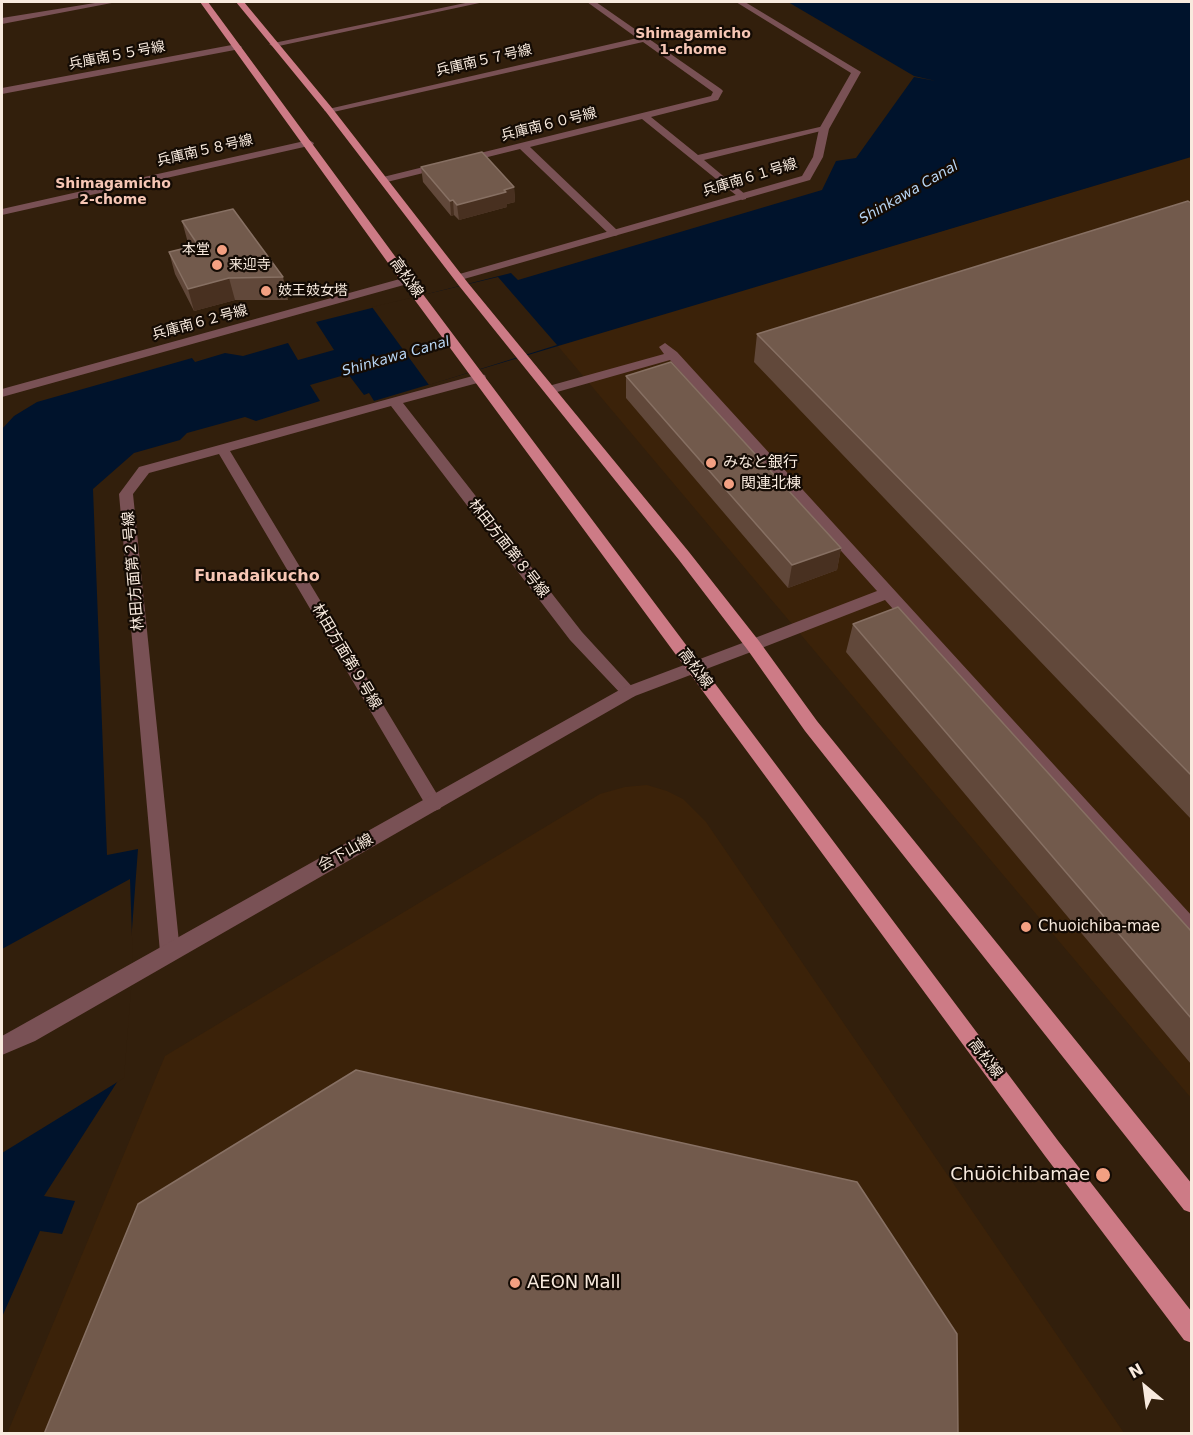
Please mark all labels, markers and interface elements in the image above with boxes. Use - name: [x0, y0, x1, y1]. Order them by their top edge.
- district label: Shimagamicho 1-chome: [635, 26, 751, 58]
- street label: 兵庫南５５号線: [67, 38, 167, 74]
- street label: 兵庫南５７号線: [434, 42, 534, 80]
- street label: 兵庫南６０号線: [499, 105, 599, 145]
- street label: 兵庫南５８号線: [155, 132, 255, 170]
- street label: 兵庫南６１号線: [701, 156, 799, 200]
- water label: Shinkawa Canal: [857, 158, 961, 228]
- district label: Shimagamicho 2-chome: [55, 176, 171, 208]
- place label: 本堂: [182, 242, 210, 258]
- marker: 本堂: [215, 243, 229, 257]
- street label: 高松線: [385, 255, 427, 301]
- place label: 来迎寺: [229, 257, 271, 273]
- marker: 来迎寺: [210, 258, 224, 272]
- place label: 妓王妓女塔: [278, 283, 348, 299]
- marker: 妓王妓女塔: [259, 284, 273, 298]
- street label: 兵庫南６２号線: [150, 302, 250, 344]
- water label: Shinkawa Canal: [340, 334, 452, 380]
- place label: みなと銀行: [723, 454, 798, 472]
- marker: みなと銀行: [704, 456, 718, 470]
- place label: 関連北棟: [741, 475, 801, 493]
- marker: 関連北棟: [722, 477, 736, 491]
- street label: 林田方面第８号線: [464, 496, 552, 602]
- street label: 林田方面第２号線: [120, 510, 148, 632]
- district label: Funadaikucho: [194, 567, 320, 587]
- street label: 林田方面第９号線: [307, 601, 385, 713]
- street label: 高松線: [674, 646, 716, 692]
- street label: 会下山線: [315, 831, 377, 875]
- place label: Chuoichiba-mae: [1038, 918, 1160, 936]
- marker: Chuoichiba-mae: [1019, 920, 1033, 934]
- street label: 高松線: [964, 1036, 1006, 1082]
- place label: Chūōichibamae: [950, 1164, 1090, 1186]
- marker: Chūōichibamae: [1094, 1166, 1112, 1184]
- place label: AEON Mall: [527, 1272, 621, 1294]
- marker: AEON Mall: [508, 1276, 522, 1290]
- north arrow: [1115, 1357, 1175, 1417]
- text: N: [1126, 1359, 1146, 1382]

